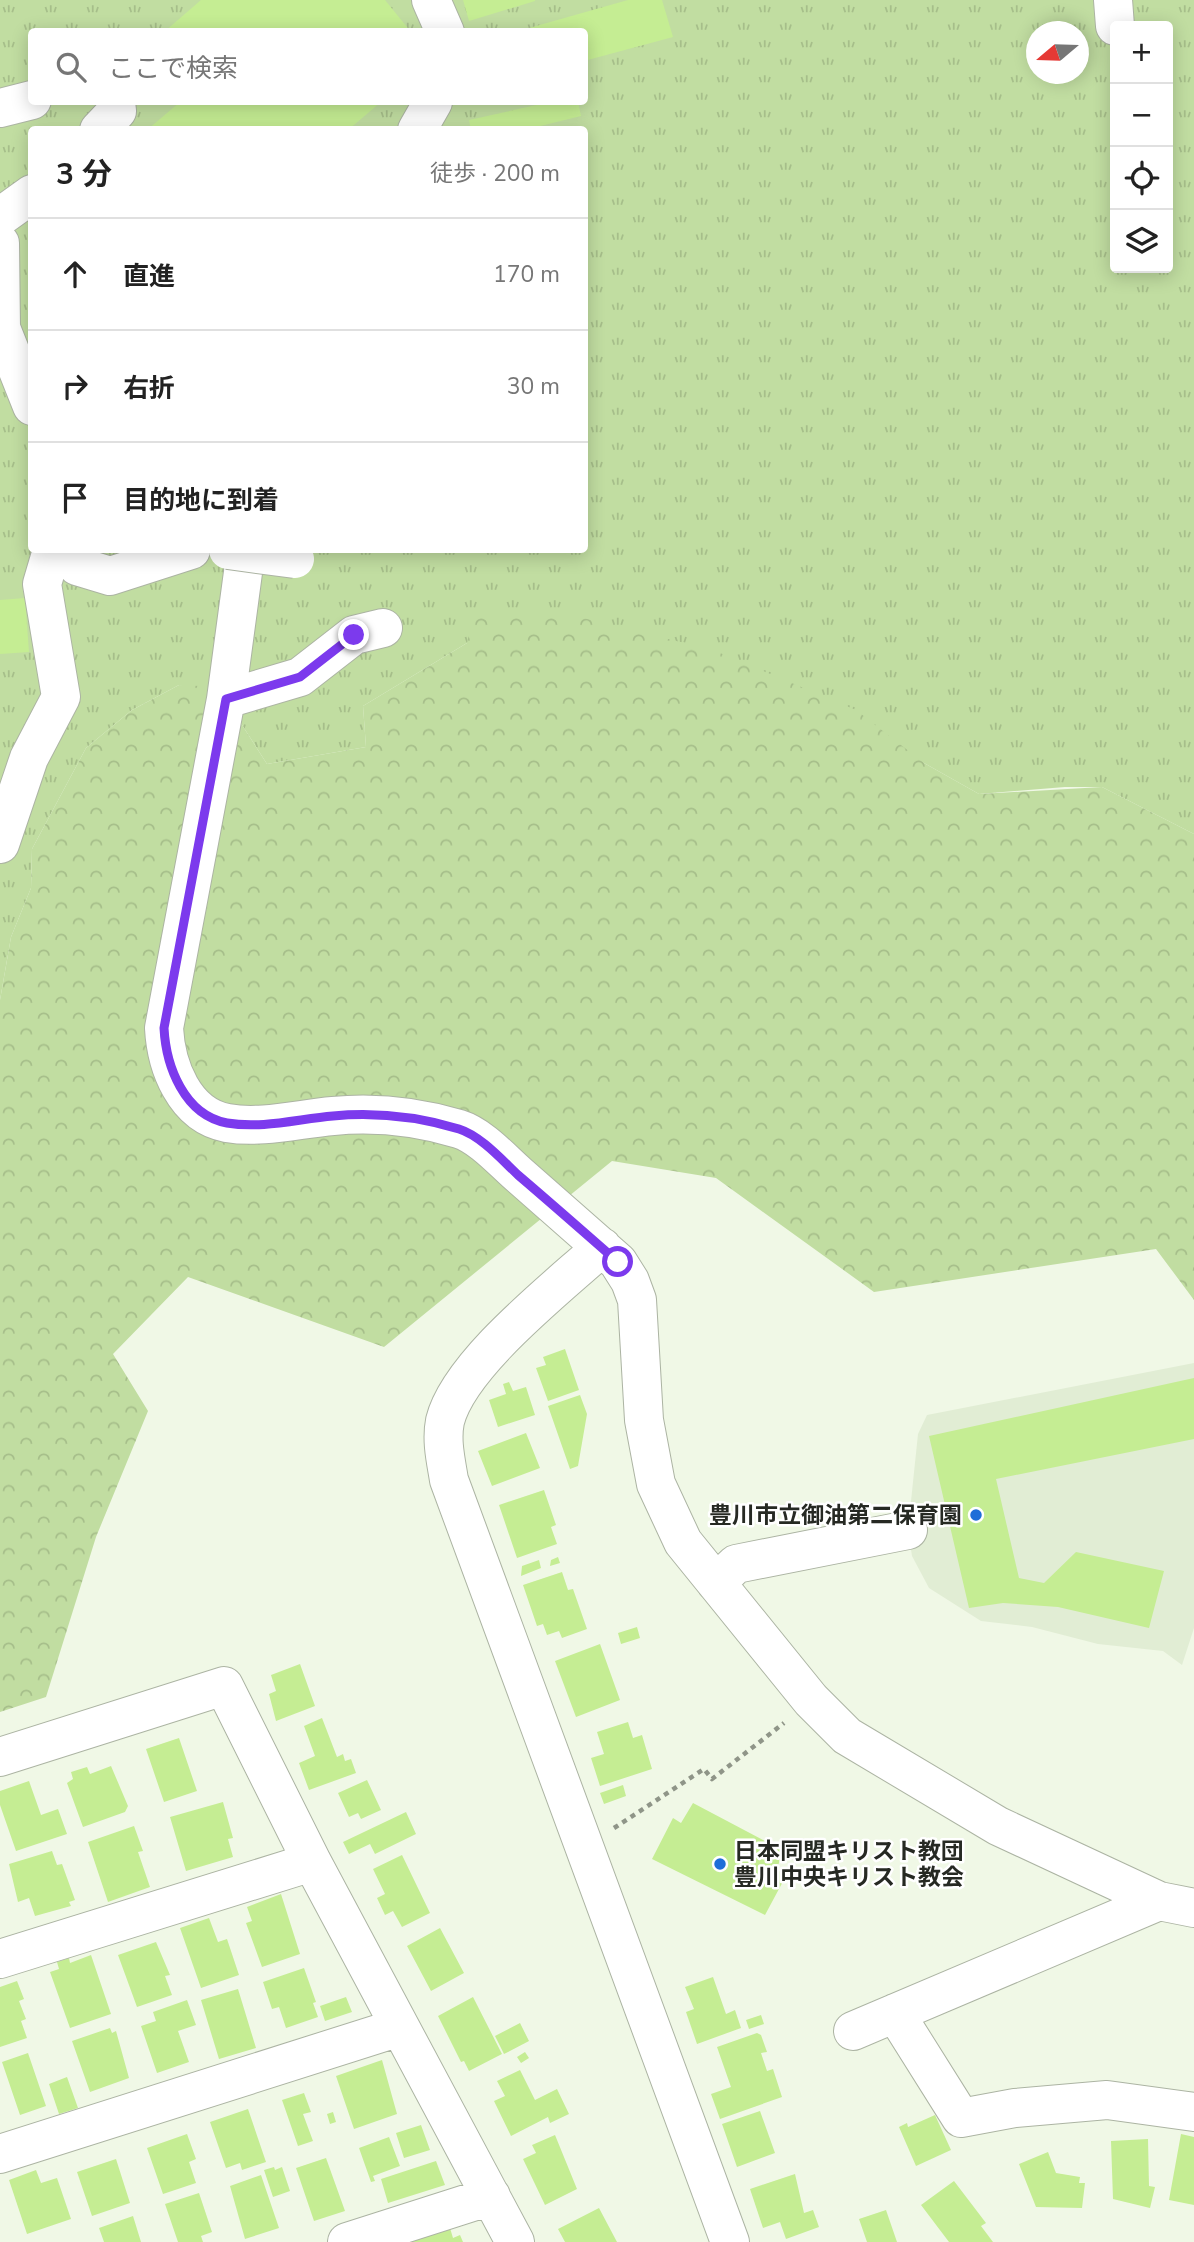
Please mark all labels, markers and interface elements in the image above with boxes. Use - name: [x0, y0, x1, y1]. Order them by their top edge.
- north arrow: [1026, 21, 1089, 84]
- map controls: [1110, 21, 1173, 273]
- button: +: [1110, 21, 1173, 84]
- search box: [28, 28, 588, 105]
- icon: search: [52, 48, 90, 86]
- text: ここで検索: [108, 51, 238, 86]
- button: −: [1110, 84, 1173, 147]
- button: locate: [1110, 147, 1173, 210]
- text: 3 分: [56, 154, 112, 195]
- text: 徒歩 · 200 m: [430, 158, 560, 189]
- button: layers: [1110, 210, 1173, 273]
- icon: ahead: [56, 255, 94, 293]
- text: 直進: [123, 259, 175, 294]
- text: 170 m: [493, 259, 560, 290]
- icon: right: [56, 367, 94, 405]
- text: 右折: [123, 371, 175, 406]
- text: 30 m: [507, 371, 560, 402]
- icon: arrive: [56, 479, 94, 517]
- text: 目的地に到着: [123, 483, 279, 518]
- route end: [338, 619, 369, 650]
- route start: [602, 1246, 633, 1277]
- place label: 豊川市立御油第二保育園: [709, 1500, 962, 1531]
- marker: 豊川市立御油第二保育園: [968, 1507, 984, 1523]
- place label: 日本同盟キリスト教団 豊川中央キリスト教会: [734, 1836, 964, 1893]
- marker: 日本同盟キリスト教団 豊川中央キリスト教会: [712, 1856, 728, 1872]

